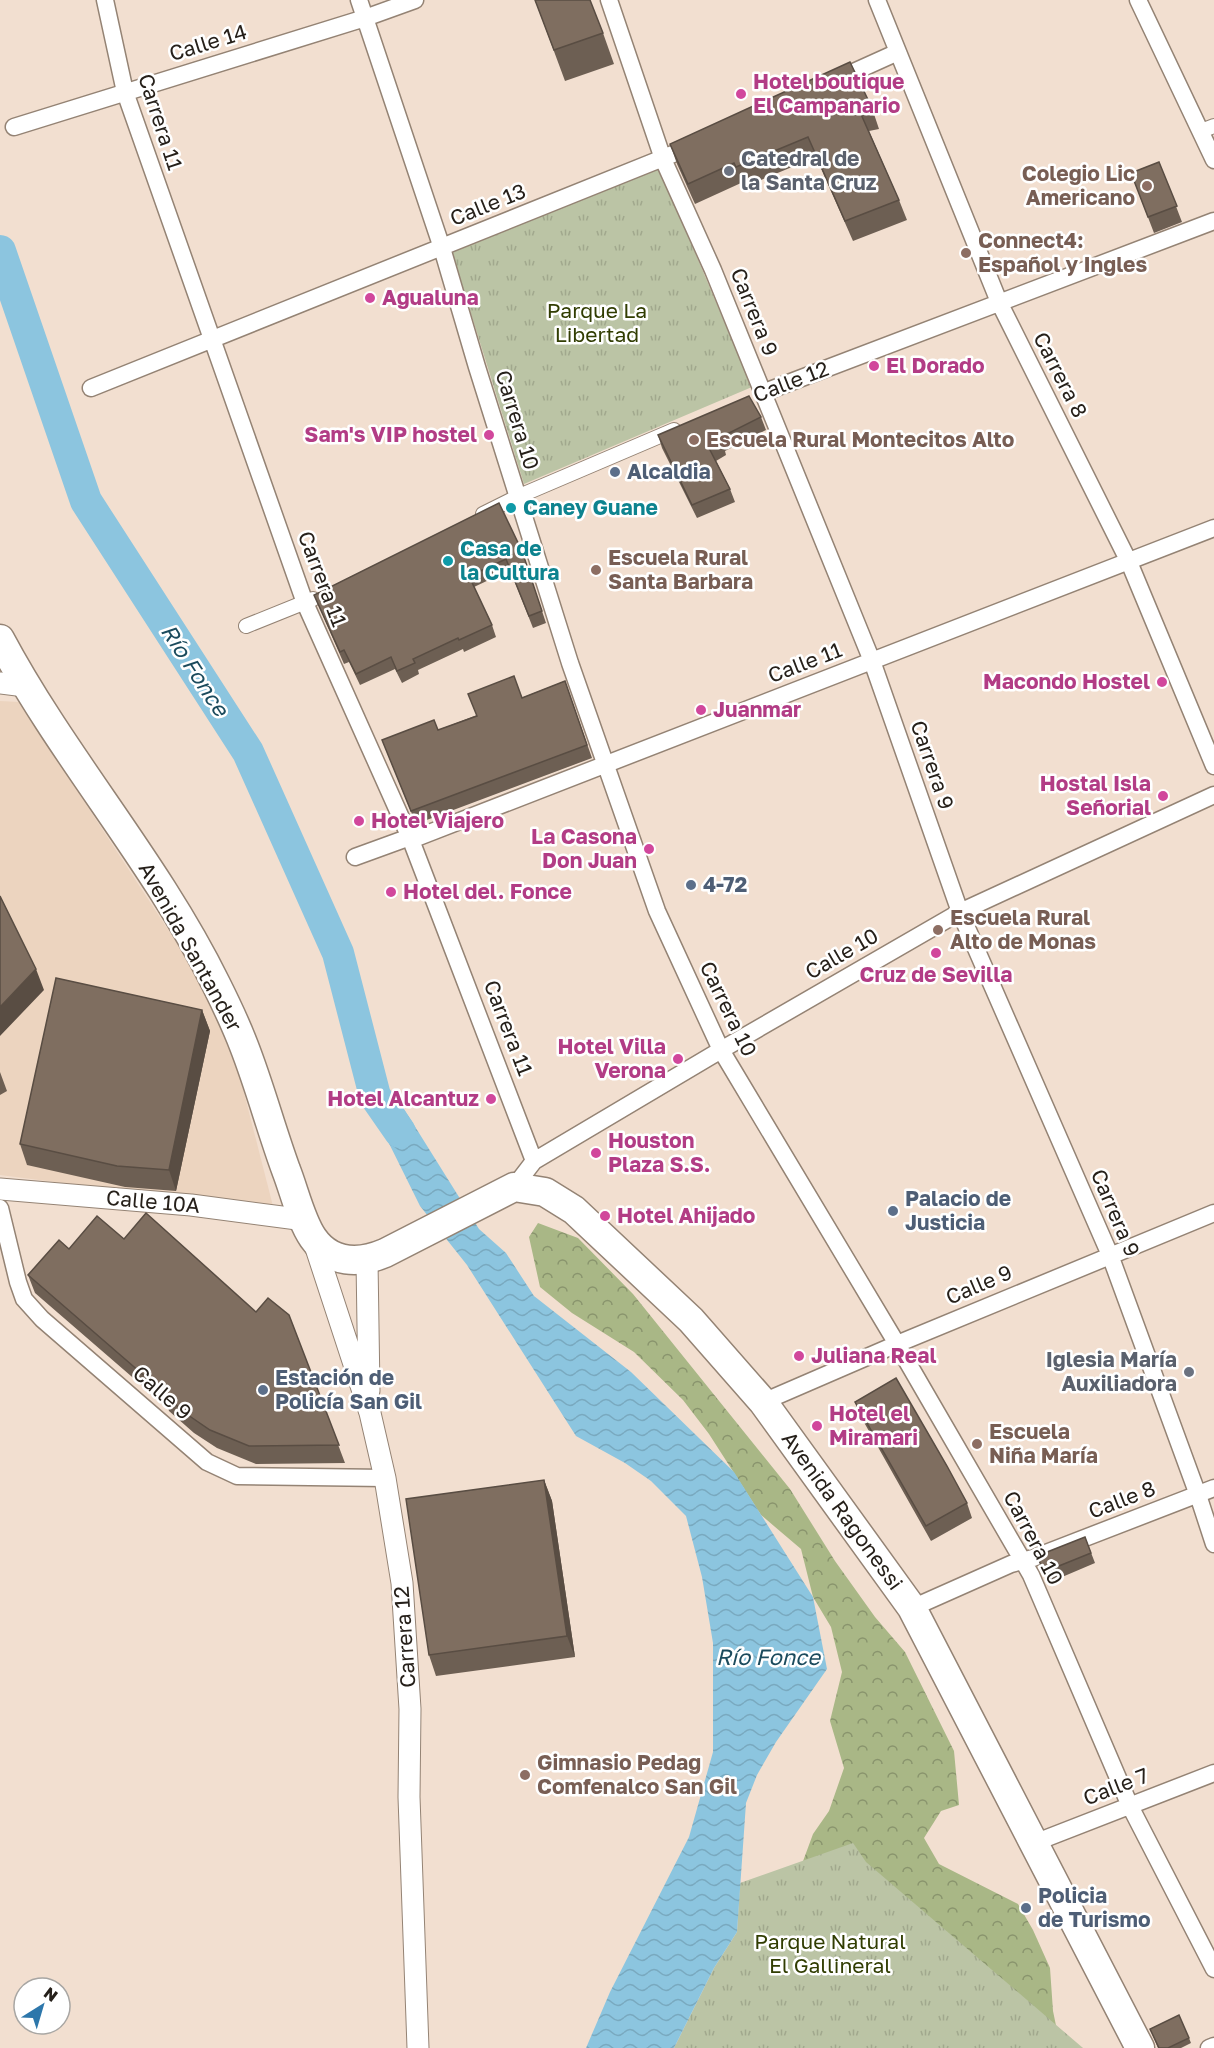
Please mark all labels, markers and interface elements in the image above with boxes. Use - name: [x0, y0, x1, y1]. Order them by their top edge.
- street label: Calle 14: [166, 18, 250, 66]
- place label: Hotel boutique El Campanario: [753, 68, 905, 118]
- street label: Carrera 11: [133, 70, 189, 173]
- marker: Hotel boutique El Campanario: [734, 87, 748, 101]
- place label: Catedral de la Santa Cruz: [741, 145, 877, 195]
- place label: Colegio Lic Americano: [1022, 160, 1135, 210]
- marker: Catedral de la Santa Cruz: [722, 164, 736, 178]
- street label: Calle 13: [446, 177, 529, 231]
- marker: Colegio Lic Americano: [1140, 179, 1154, 193]
- place label: Connect4: Español y Ingles: [978, 227, 1147, 277]
- marker: Connect4: Español y Ingles: [959, 246, 973, 260]
- street label: Carrera 9: [726, 264, 784, 359]
- place label: Agualuna: [382, 284, 479, 310]
- marker: Agualuna: [363, 291, 377, 305]
- park label: Parque La Libertad: [547, 297, 647, 347]
- street label: Carrera 8: [1028, 327, 1093, 422]
- place label: El Dorado: [886, 352, 985, 378]
- street label: Calle 12: [749, 355, 832, 407]
- marker: El Dorado: [867, 359, 881, 373]
- street label: Carrera 10: [490, 367, 545, 473]
- place label: Sam's VIP hostel: [304, 421, 477, 447]
- place label: Escuela Rural Montecitos Alto: [706, 426, 1014, 452]
- marker: Sam's VIP hostel: [482, 428, 496, 442]
- marker: Escuela Rural Montecitos Alto: [687, 433, 701, 447]
- place label: Alcaldia: [627, 458, 711, 484]
- marker: Alcaldia: [608, 465, 622, 479]
- place label: Caney Guane: [523, 494, 658, 520]
- marker: Caney Guane: [504, 501, 518, 515]
- street label: Carrera 11: [293, 527, 353, 630]
- place label: Casa de la Cultura: [460, 535, 559, 585]
- place label: Escuela Rural Santa Barbara: [608, 544, 753, 594]
- marker: Casa de la Cultura: [441, 554, 455, 568]
- marker: Escuela Rural Santa Barbara: [589, 563, 603, 577]
- water label: Río Fonce: [156, 619, 236, 723]
- street label: Calle 11: [764, 636, 845, 688]
- place label: Macondo Hostel: [983, 668, 1150, 694]
- marker: Macondo Hostel: [1155, 675, 1169, 689]
- place label: Juanmar: [713, 696, 801, 722]
- marker: Juanmar: [694, 703, 708, 717]
- street label: Carrera 9: [906, 717, 960, 813]
- place label: Hostal Isla Señorial: [1040, 770, 1151, 820]
- marker: Hostal Isla Señorial: [1156, 789, 1170, 803]
- place label: Hotel Viajero: [371, 807, 504, 833]
- marker: Hotel Viajero: [352, 814, 366, 828]
- place label: La Casona Don Juan: [531, 823, 637, 873]
- marker: La Casona Don Juan: [642, 842, 656, 856]
- street label: Avenida Santander: [134, 857, 248, 1036]
- place label: 4-72: [703, 871, 747, 897]
- place label: Hotel del. Fonce: [403, 878, 572, 904]
- marker: 4-72: [684, 878, 698, 892]
- marker: Hotel del. Fonce: [384, 885, 398, 899]
- place label: Escuela Rural Alto de Monas: [950, 904, 1096, 954]
- street label: Calle 10: [800, 922, 883, 984]
- marker: Escuela Rural Alto de Monas: [931, 923, 945, 937]
- marker: Cruz de Sevilla: [929, 946, 943, 960]
- street label: Carrera 10: [695, 957, 763, 1060]
- place label: Cruz de Sevilla: [860, 961, 1012, 987]
- street label: Carrera 11: [479, 976, 539, 1079]
- place label: Hotel Villa Verona: [558, 1033, 666, 1083]
- marker: Hotel Villa Verona: [671, 1052, 685, 1066]
- place label: Hotel Alcantuz: [327, 1085, 479, 1111]
- marker: Hotel Alcantuz: [484, 1092, 498, 1106]
- place label: Houston Plaza S.S.: [608, 1127, 710, 1177]
- marker: Houston Plaza S.S.: [589, 1146, 603, 1160]
- street label: Carrera 9: [1086, 1165, 1146, 1260]
- street label: Calle 10A: [105, 1184, 201, 1218]
- place label: Palacio de Justicia: [905, 1185, 1011, 1235]
- place label: Hotel Ahijado: [617, 1202, 755, 1228]
- marker: Palacio de Justicia: [886, 1204, 900, 1218]
- marker: Hotel Ahijado: [598, 1209, 612, 1223]
- street label: Calle 9: [942, 1259, 1016, 1310]
- place label: Juliana Real: [811, 1342, 936, 1368]
- place label: Iglesia María Auxiliadora: [1046, 1346, 1177, 1396]
- marker: Juliana Real: [792, 1349, 806, 1363]
- street label: Calle 9: [128, 1360, 197, 1425]
- place label: Estación de Policía San Gil: [275, 1364, 422, 1414]
- marker: Iglesia María Auxiliadora: [1182, 1365, 1196, 1379]
- marker: Estación de Policía San Gil: [256, 1383, 270, 1397]
- place label: Hotel el Miramari: [829, 1400, 918, 1450]
- place label: Escuela Niña María: [989, 1418, 1098, 1468]
- marker: Hotel el Miramari: [810, 1419, 824, 1433]
- street label: Avenida Ragonessi: [777, 1426, 909, 1595]
- marker: Escuela Niña María: [970, 1437, 984, 1451]
- street label: Calle 8: [1084, 1474, 1159, 1524]
- street label: Carrera 10: [998, 1486, 1069, 1589]
- street label: Carrera 12: [387, 1585, 421, 1689]
- water label: Río Fonce: [716, 1643, 822, 1670]
- place label: Gimnasio Pedag Comfenalco San Gil: [537, 1749, 737, 1799]
- street label: Calle 7: [1079, 1762, 1152, 1810]
- marker: Gimnasio Pedag Comfenalco San Gil: [518, 1768, 532, 1782]
- place label: Policia de Turismo: [1038, 1882, 1151, 1932]
- marker: Policia de Turismo: [1019, 1901, 1033, 1915]
- park label: Parque Natural El Gallineral: [754, 1928, 906, 1978]
- north arrow: [12, 1976, 72, 2036]
- text: N: [40, 1982, 62, 2006]

